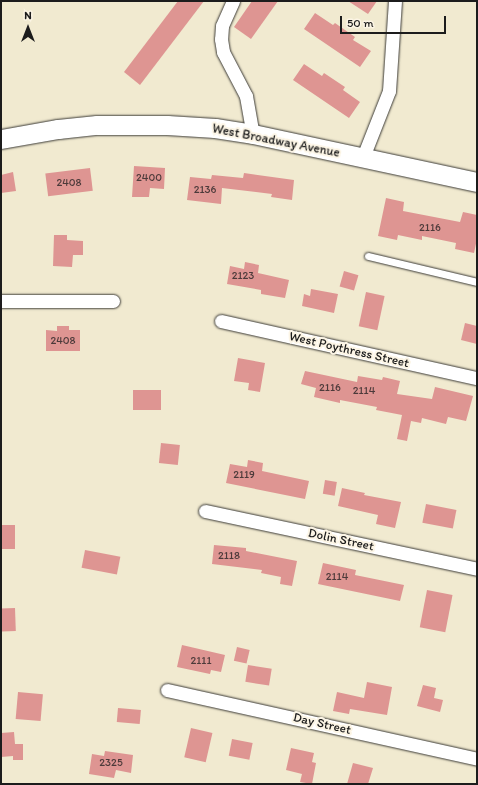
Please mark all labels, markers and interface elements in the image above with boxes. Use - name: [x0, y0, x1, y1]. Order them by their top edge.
- north arrow: [8, 8, 48, 48]
- scale bar: [342, 8, 448, 34]
- text: N: [24, 9, 32, 22]
- text: 50 m: [347, 16, 373, 30]
- street label: West Broadway Avenue: [211, 121, 341, 161]
- house number: 2400: [136, 171, 162, 185]
- house number: 2408: [56, 176, 82, 190]
- house number: 2136: [194, 183, 216, 197]
- house number: 2116: [419, 221, 441, 235]
- house number: 2123: [232, 269, 254, 283]
- street label: West Poythress Street: [288, 329, 410, 371]
- house number: 2408: [50, 334, 76, 348]
- house number: 2116: [319, 381, 341, 395]
- house number: 2114: [353, 384, 375, 398]
- house number: 2119: [233, 468, 255, 482]
- street label: Dolin Street: [307, 525, 375, 555]
- house number: 2118: [218, 549, 240, 563]
- house number: 2114: [326, 570, 348, 584]
- house number: 2111: [190, 654, 212, 668]
- street label: Day Street: [292, 710, 352, 738]
- house number: 2325: [99, 756, 123, 770]

